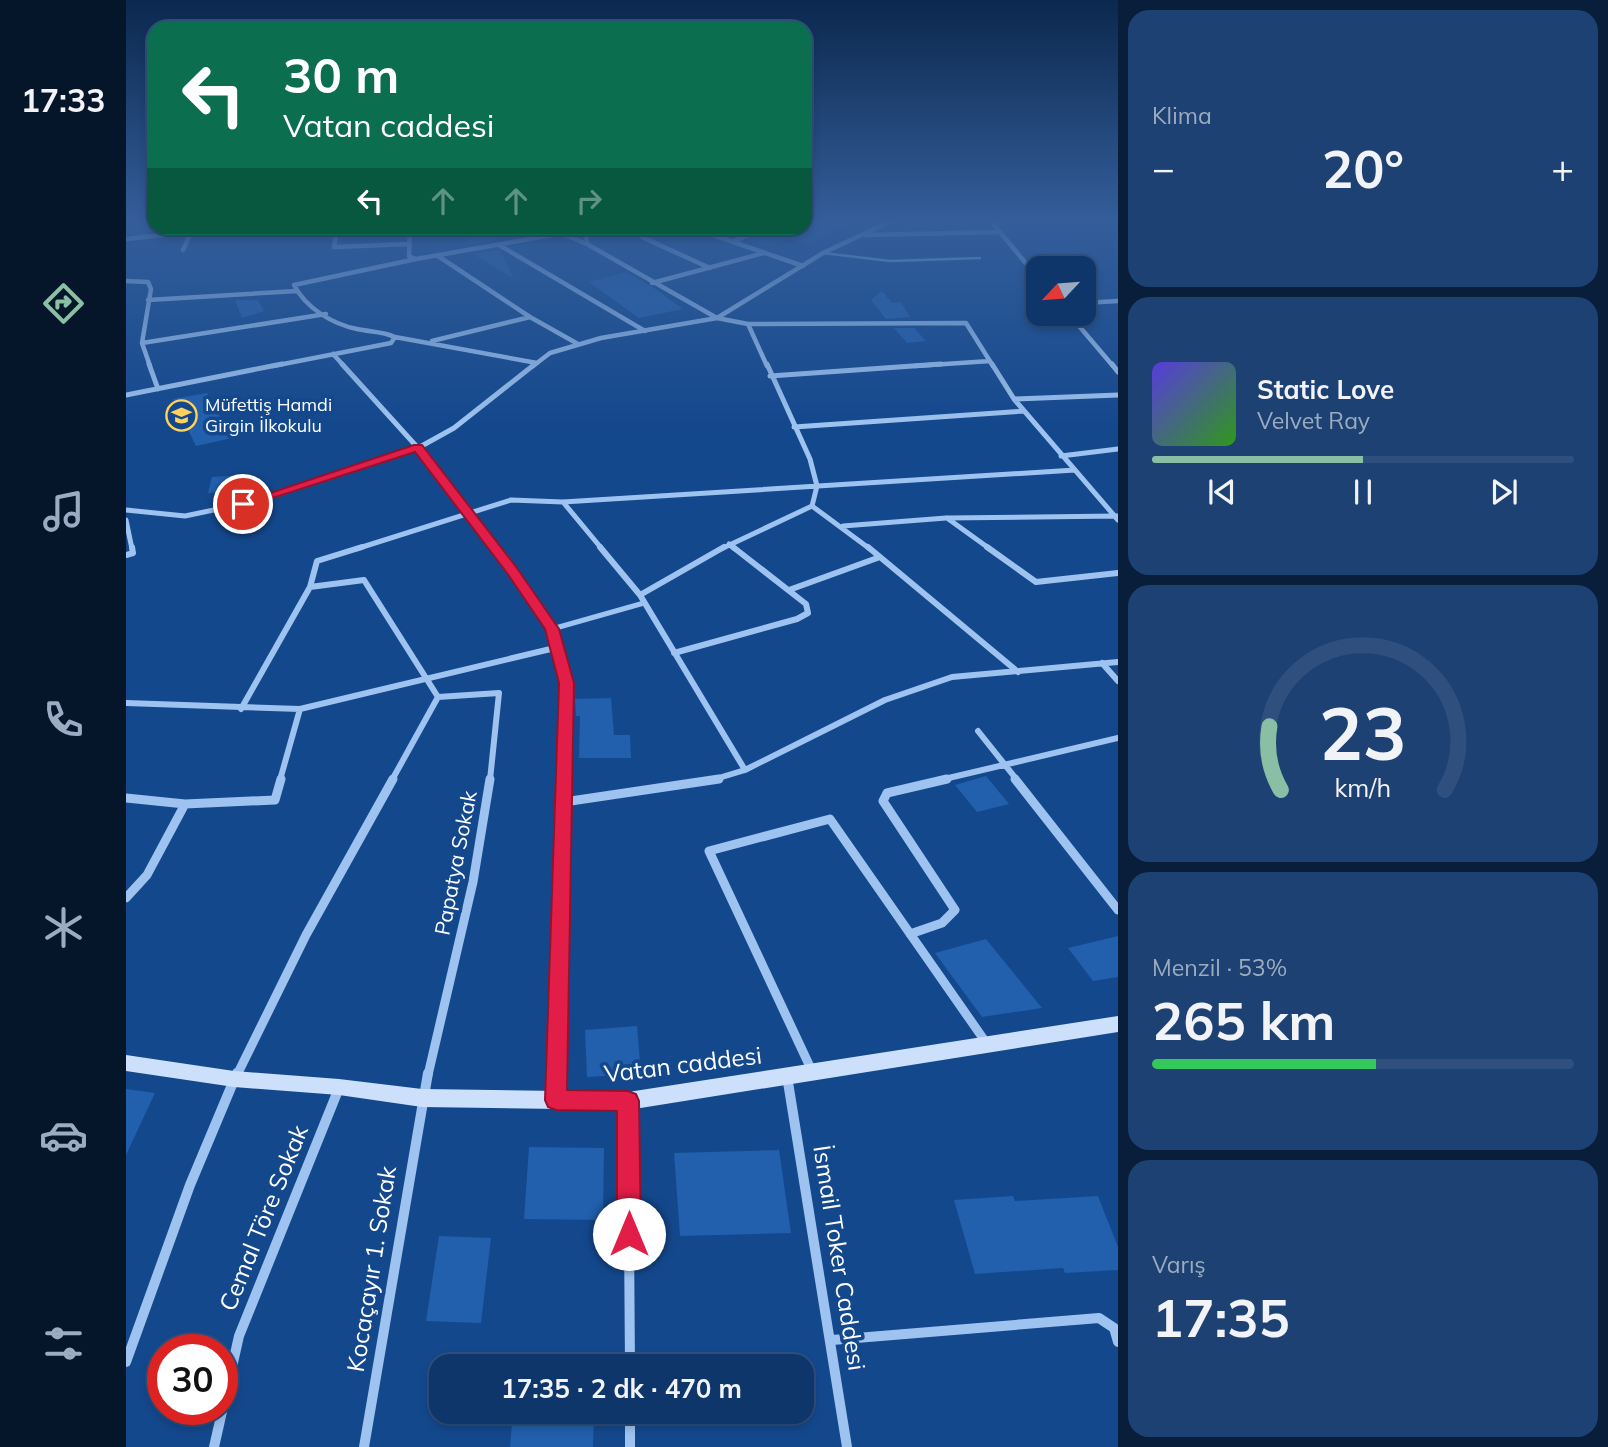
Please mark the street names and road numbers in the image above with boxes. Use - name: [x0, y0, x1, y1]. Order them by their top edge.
- street label: Papatya Sokak: [428, 788, 482, 937]
- street label: Vatan caddesi: [602, 1039, 763, 1089]
- street label: Cemal Töre Sokak: [212, 1120, 314, 1315]
- street label: İsmail Toker Caddesi: [807, 1143, 873, 1373]
- street label: Kocaçayır 1. Sokak: [340, 1163, 402, 1374]

